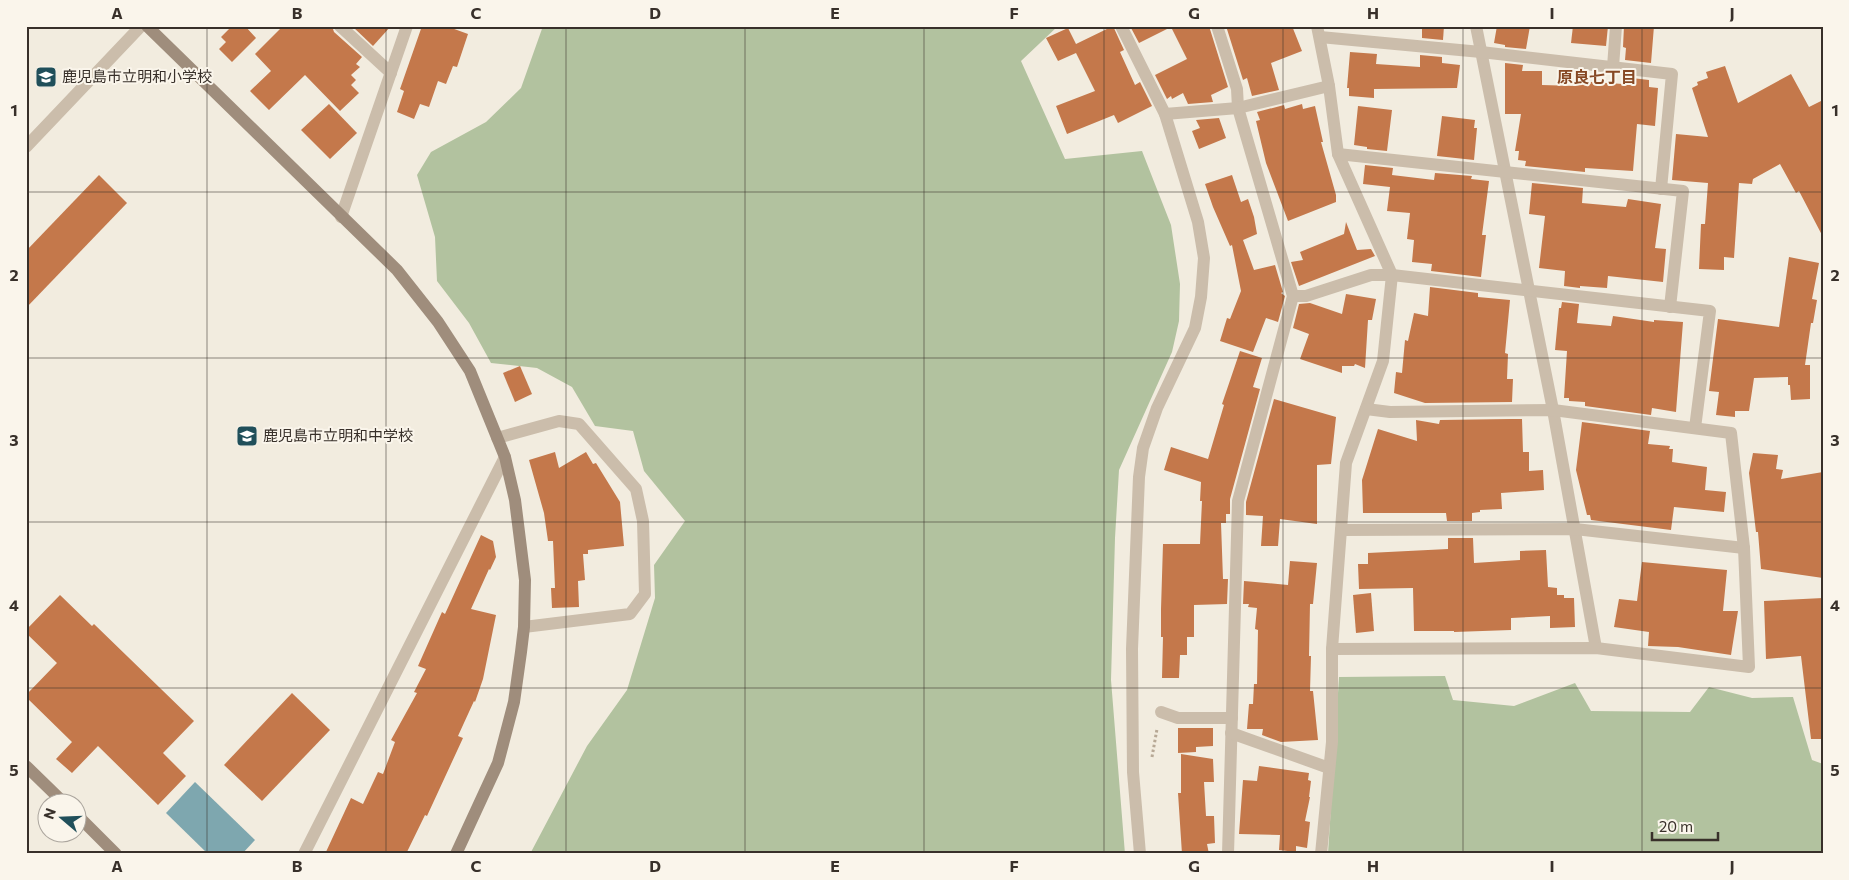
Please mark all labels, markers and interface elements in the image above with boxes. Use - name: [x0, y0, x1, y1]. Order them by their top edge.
- text: A: [111, 3, 123, 22]
- text: B: [292, 3, 303, 22]
- text: C: [471, 3, 482, 22]
- text: D: [649, 3, 661, 22]
- text: E: [830, 3, 840, 22]
- text: F: [1009, 3, 1019, 22]
- text: G: [1188, 3, 1200, 22]
- text: H: [1367, 3, 1379, 22]
- text: I: [1549, 3, 1555, 22]
- text: J: [1729, 3, 1735, 22]
- school or university icon: 鹿児島市立明和小学校: [34, 65, 58, 89]
- place label: 鹿児島市立明和小学校: [62, 67, 212, 85]
- district label: 原良七丁目: [1557, 67, 1637, 86]
- text: 1: [10, 100, 18, 119]
- text: 1: [1831, 100, 1839, 119]
- text: 2: [9, 265, 19, 284]
- text: 2: [1830, 265, 1840, 284]
- school or university icon: 鹿児島市立明和中学校: [235, 424, 259, 448]
- place label: 鹿児島市立明和中学校: [263, 426, 413, 444]
- text: 3: [9, 430, 19, 449]
- text: 3: [1830, 430, 1840, 449]
- text: 4: [9, 595, 19, 614]
- text: 4: [1830, 595, 1840, 614]
- text: 5: [9, 760, 19, 779]
- text: 5: [1830, 760, 1840, 779]
- north arrow: [38, 792, 88, 842]
- text: N: [39, 806, 59, 821]
- scale bar: [1652, 810, 1718, 842]
- text: 20 m: [1659, 817, 1693, 835]
- text: A: [111, 856, 123, 875]
- text: B: [292, 856, 303, 875]
- text: C: [471, 856, 482, 875]
- text: D: [649, 856, 661, 875]
- text: E: [830, 856, 840, 875]
- text: F: [1009, 856, 1019, 875]
- text: G: [1188, 856, 1200, 875]
- text: H: [1367, 856, 1379, 875]
- text: I: [1549, 856, 1555, 875]
- text: J: [1729, 856, 1735, 875]

